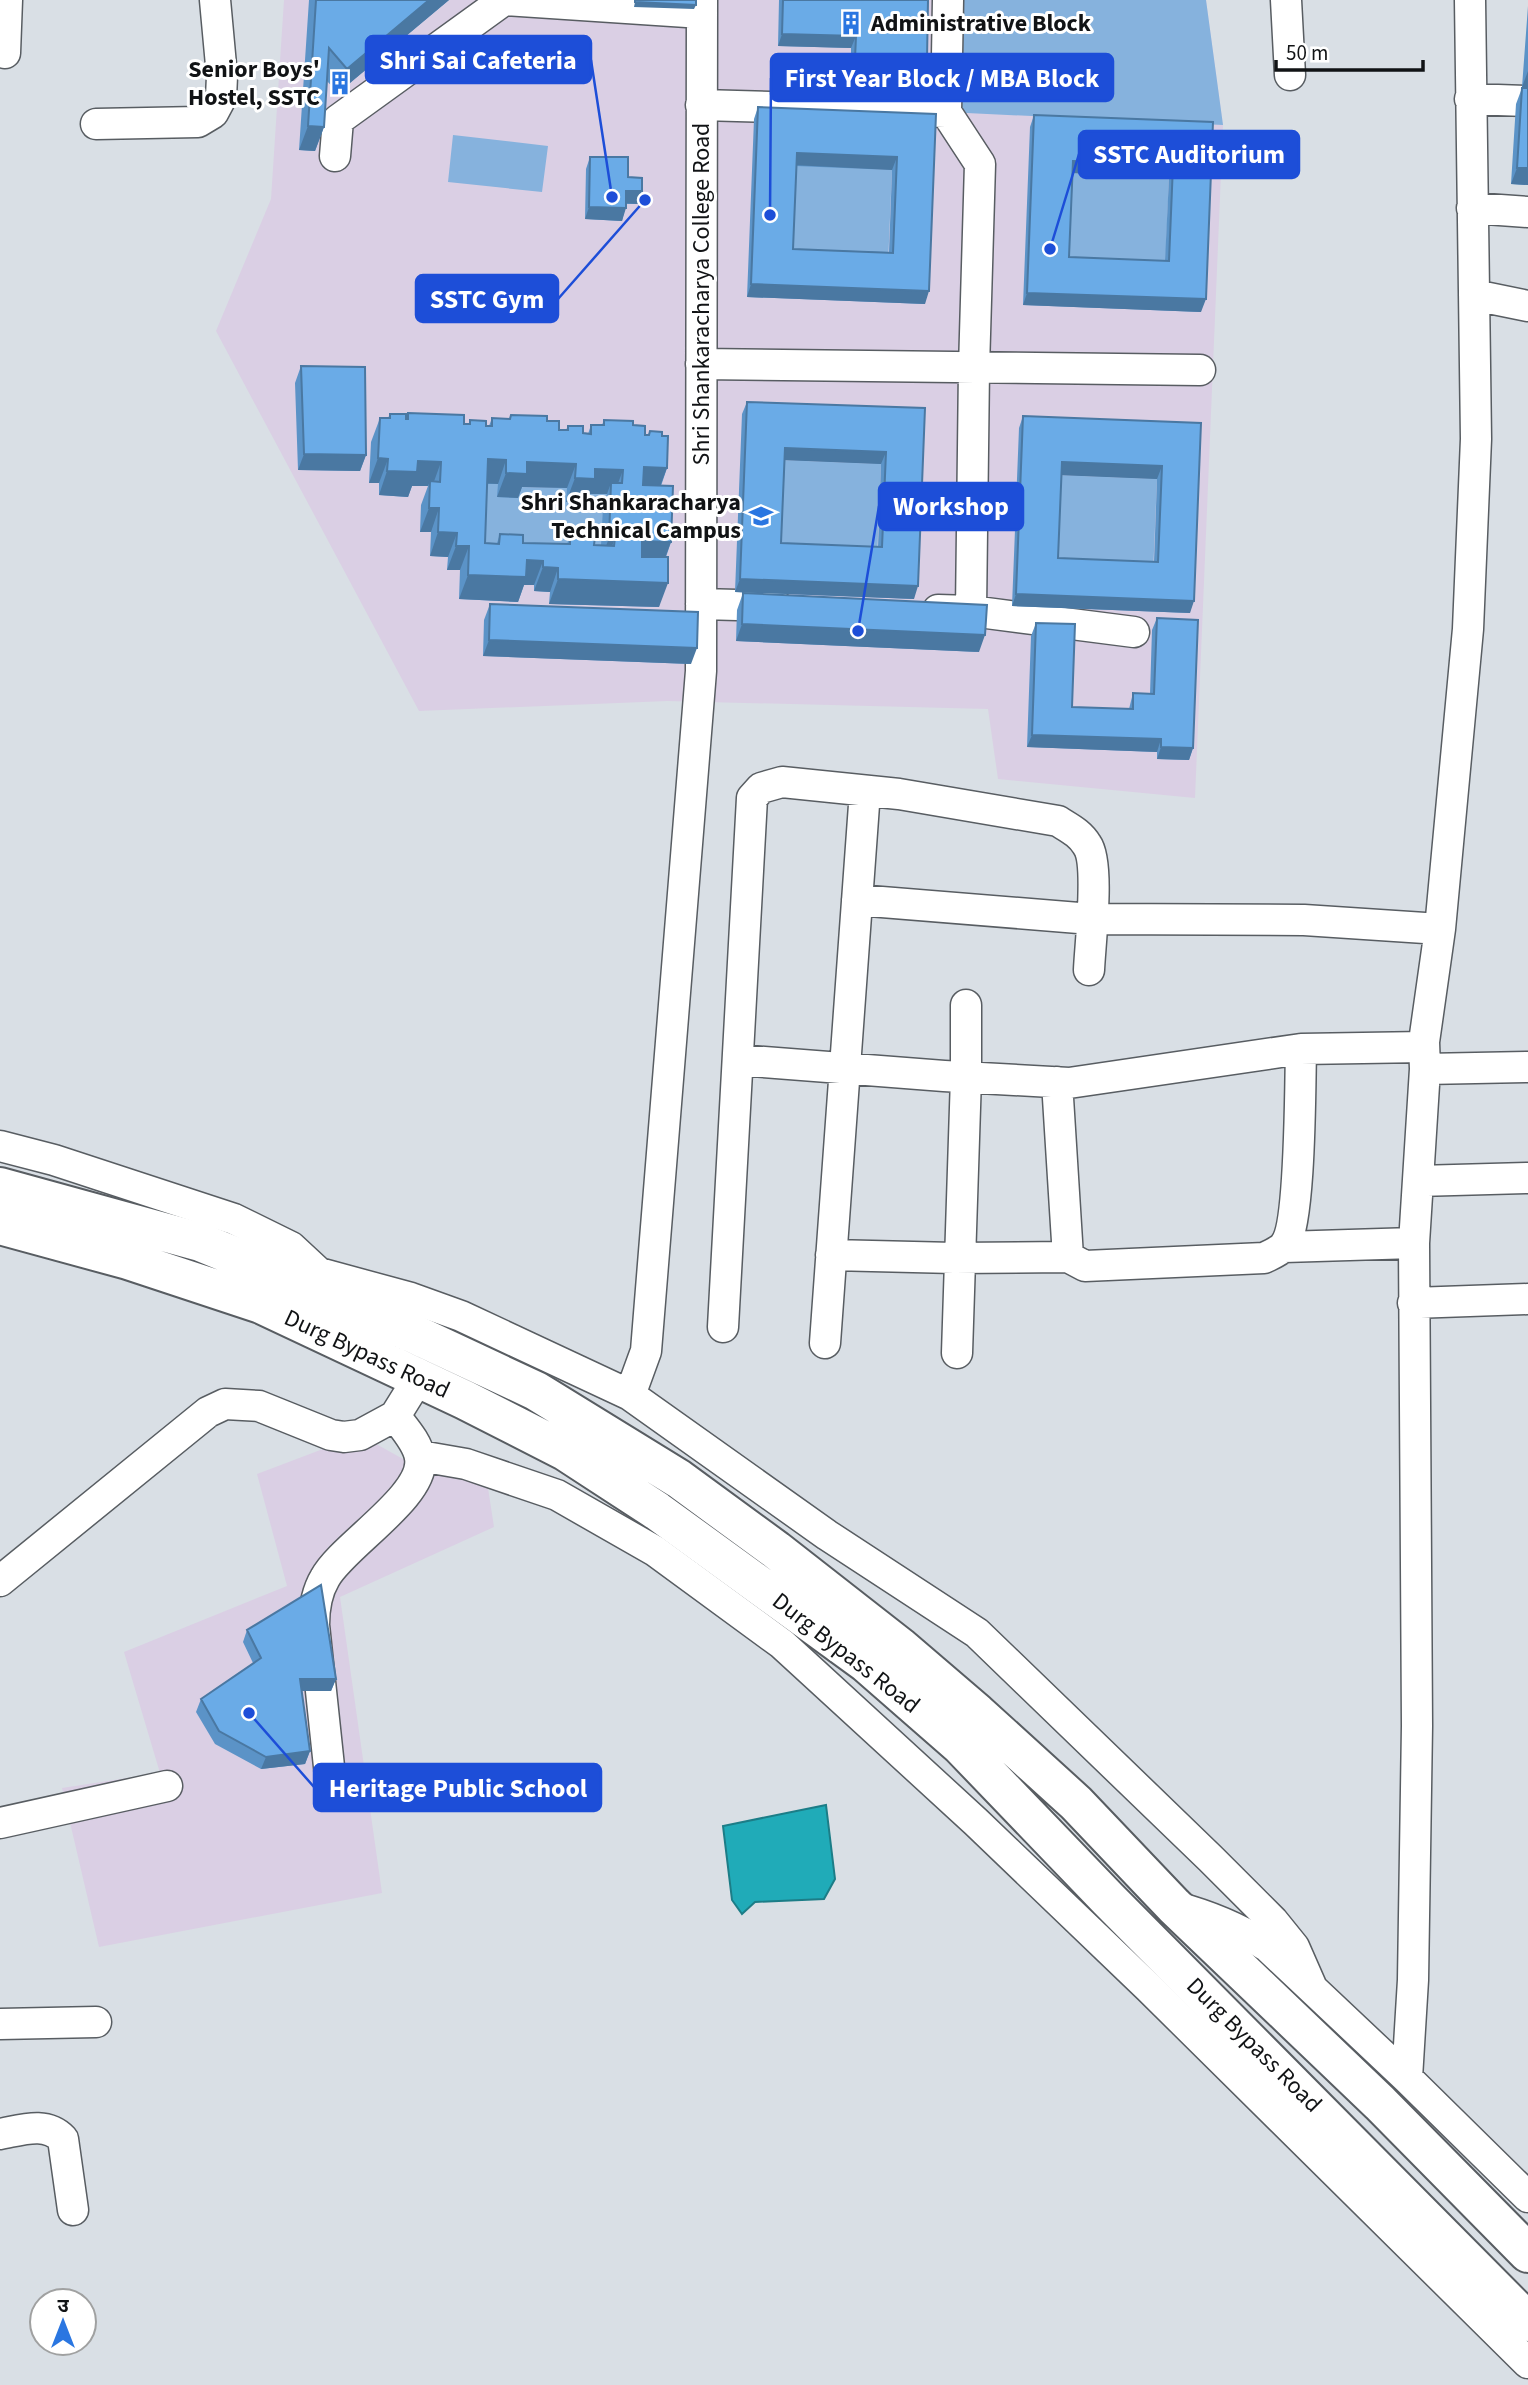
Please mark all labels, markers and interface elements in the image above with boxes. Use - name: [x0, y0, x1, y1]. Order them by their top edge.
- place label: Administrative Block: [870, 6, 1092, 41]
- building icon: Administrative Block: [837, 9, 865, 37]
- scale bar: [1276, 28, 1423, 72]
- callout: Shri Sai Cafeteria: [366, 36, 591, 83]
- text: 50 m: [1286, 38, 1328, 68]
- text: Shri Sai Cafeteria: [379, 42, 577, 79]
- place label: Senior Boys' Hostel, SSTC: [188, 52, 320, 115]
- callout: First Year Block / MBA Block: [771, 54, 1113, 101]
- text: First Year Block / MBA Block: [785, 60, 1100, 97]
- building icon: Senior Boys' Hostel, SSTC: [326, 69, 354, 97]
- street label: Shri Shankaracharya College Road: [684, 123, 719, 465]
- callout: SSTC Auditorium: [1079, 131, 1299, 178]
- text: SSTC Auditorium: [1093, 136, 1285, 173]
- callout: SSTC Gym: [416, 275, 558, 322]
- text: SSTC Gym: [430, 281, 544, 318]
- callout: Workshop: [879, 483, 1023, 530]
- place label: Shri Shankaracharya Technical Campus: [520, 485, 741, 548]
- text: Workshop: [893, 488, 1009, 525]
- school or university icon: Shri Shankaracharya Technical Campus: [747, 502, 775, 530]
- street label: Durg Bypass Road: [278, 1300, 456, 1408]
- street label: Durg Bypass Road: [765, 1584, 927, 1722]
- callout: Heritage Public School: [314, 1764, 601, 1811]
- text: Heritage Public School: [329, 1770, 588, 1807]
- street label: Durg Bypass Road: [1178, 1969, 1330, 2121]
- north arrow: [28, 2287, 98, 2357]
- text: उ: [57, 2293, 69, 2320]

